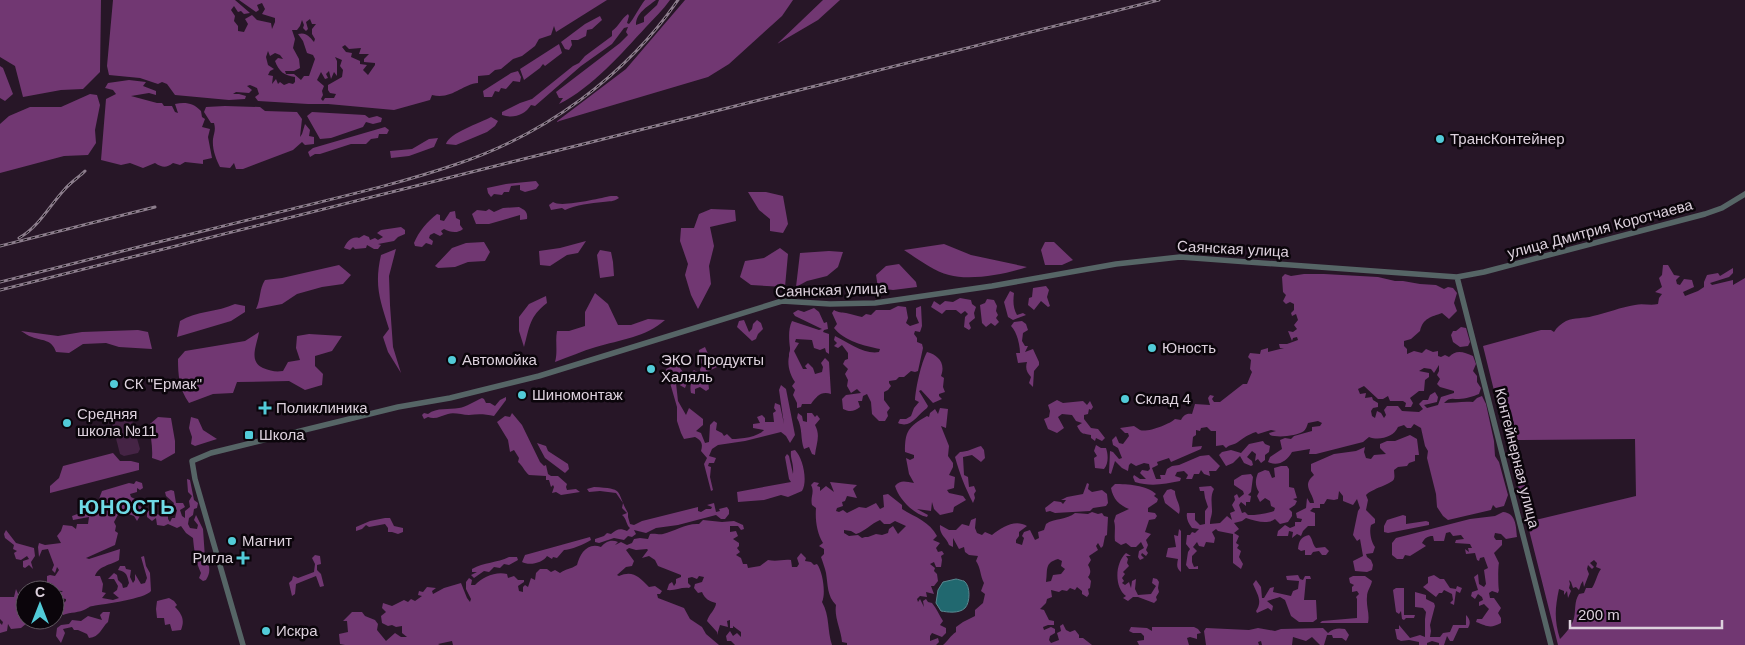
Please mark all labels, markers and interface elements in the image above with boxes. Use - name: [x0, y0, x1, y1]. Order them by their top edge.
- place label: ТрансКонтейнер: [1450, 130, 1565, 147]
- marker: ТрансКонтейнер: [1434, 133, 1446, 145]
- street label: улица Дмитрия Коротчаева: [1505, 195, 1695, 261]
- street label: Саянская улица: [1177, 237, 1290, 260]
- street label: Саянская улица: [775, 279, 888, 300]
- place label: Юность: [1162, 339, 1216, 356]
- marker: Юность: [1146, 342, 1158, 354]
- place label: Автомойка: [462, 351, 538, 368]
- place label: ЭКО Продукты Халяль: [661, 351, 764, 385]
- marker: Автомойка: [446, 354, 458, 366]
- marker: ЭКО Продукты Халяль: [645, 363, 657, 375]
- place label: СК "Ермак": [124, 375, 202, 392]
- marker: СК "Ермак": [108, 378, 120, 390]
- place label: Шиномонтаж: [532, 386, 623, 403]
- street label: Контейнерная улица: [1492, 386, 1543, 530]
- marker: Шиномонтаж: [516, 389, 528, 401]
- place label: Склад 4: [1135, 390, 1191, 407]
- marker: Склад 4: [1119, 393, 1131, 405]
- place label: Поликлиника: [276, 399, 368, 416]
- marker: Поликлиника: [258, 401, 272, 415]
- place label: Средняя школа №11: [77, 405, 157, 439]
- marker: Средняя школа №11: [61, 417, 73, 429]
- place label: Школа: [259, 426, 305, 443]
- marker: Школа: [243, 429, 255, 441]
- district label: ЮНОСТЬ: [78, 496, 176, 518]
- place label: Магнит: [242, 532, 292, 549]
- marker: Магнит: [226, 535, 238, 547]
- place label: Ригла: [192, 549, 234, 566]
- marker: Ригла: [237, 552, 249, 564]
- north arrow: [15, 580, 65, 630]
- text: С: [35, 584, 45, 600]
- scale bar: [1570, 598, 1722, 630]
- text: 200 m: [1578, 606, 1620, 623]
- place label: Искра: [276, 622, 318, 639]
- marker: Искра: [260, 625, 272, 637]

